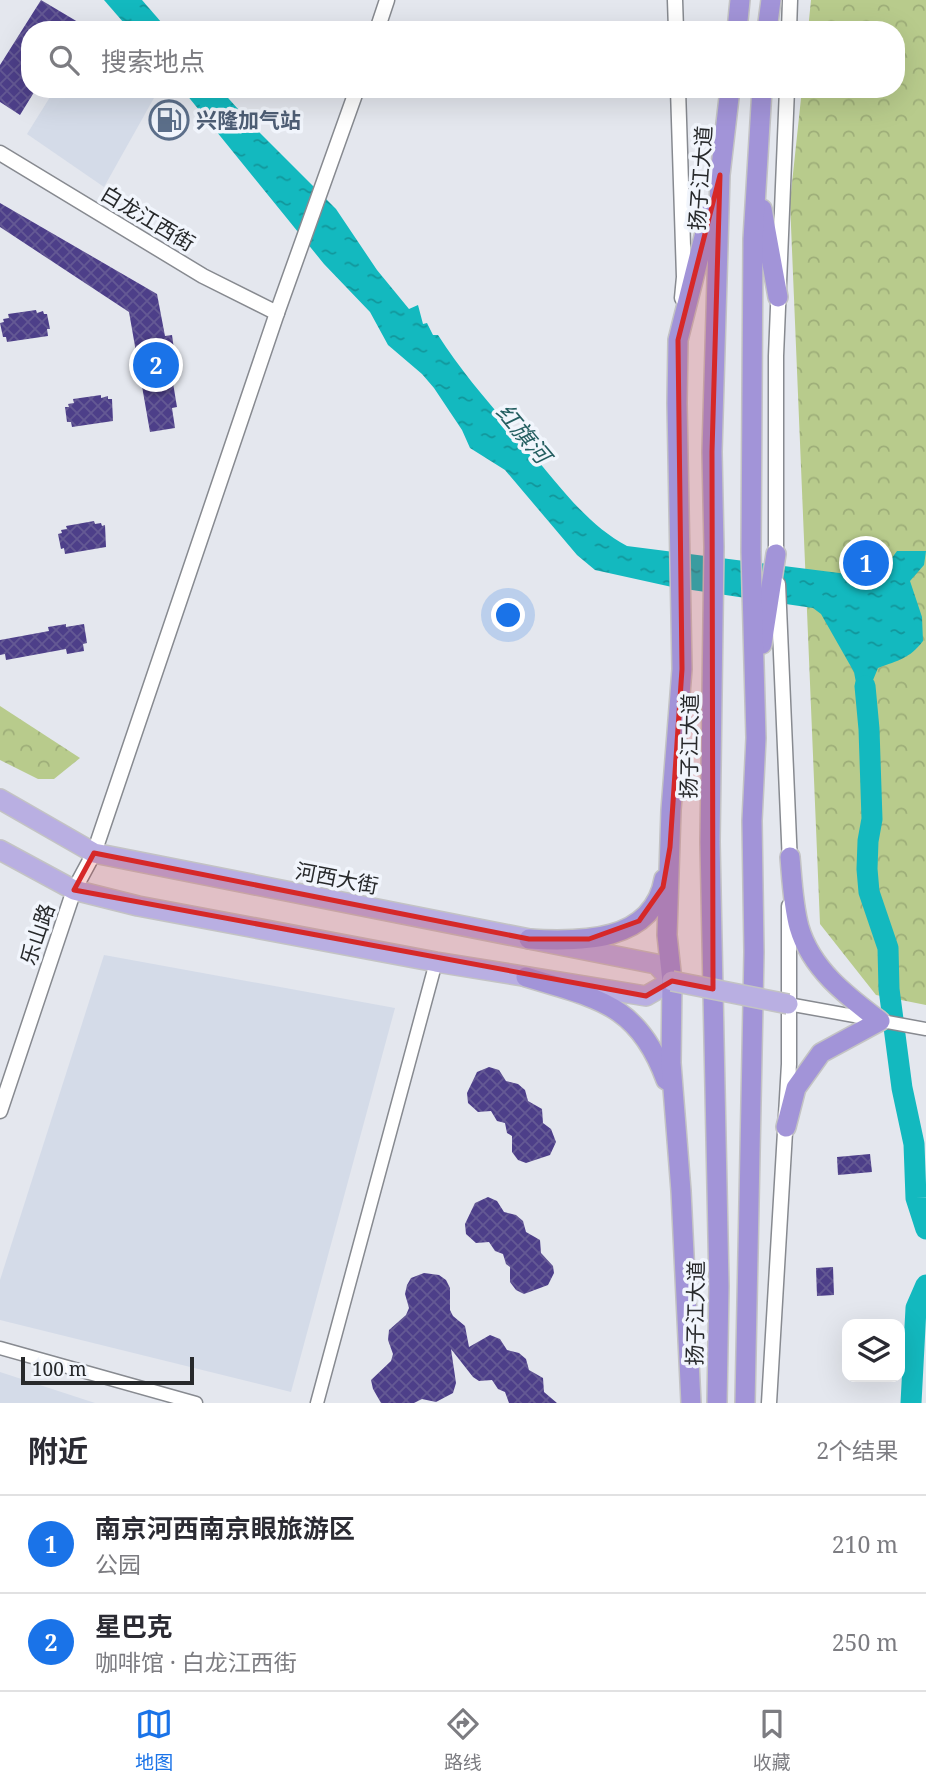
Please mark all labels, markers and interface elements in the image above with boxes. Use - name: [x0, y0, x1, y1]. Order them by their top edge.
- search box: [21, 21, 905, 98]
- icon: search: [45, 41, 83, 79]
- text: 搜索地点: [101, 43, 205, 79]
- fuel station icon: 兴隆加气站: [148, 99, 190, 141]
- place label: 兴隆加气站: [196, 106, 301, 134]
- street label: 扬子江大道: [682, 125, 718, 231]
- street label: 白龙江西街: [96, 179, 200, 257]
- pin: 2: [133, 339, 179, 391]
- water label: 红旗河: [490, 396, 561, 473]
- pin: 1: [843, 537, 889, 589]
- your location: [491, 598, 525, 632]
- street label: 扬子江大道: [674, 693, 704, 799]
- street label: 河西大街: [293, 856, 381, 900]
- street label: 乐山路: [14, 900, 60, 968]
- street label: 扬子江大道: [680, 1260, 710, 1366]
- map controls: [842, 1319, 905, 1382]
- button: layers: [842, 1319, 905, 1382]
- scale bar: [21, 1354, 194, 1386]
- text: 100 m: [32, 1356, 87, 1382]
- text: 附近: [28, 1430, 88, 1471]
- text: 2个结果: [816, 1434, 898, 1466]
- text: 南京河西南京眼旅游区: [95, 1510, 355, 1546]
- text: 1: [45, 1528, 58, 1560]
- text: 210 m: [832, 1528, 898, 1560]
- text: 公园: [95, 1548, 141, 1580]
- text: 星巴克: [95, 1608, 173, 1644]
- text: 2: [45, 1626, 58, 1658]
- text: 250 m: [832, 1626, 898, 1658]
- text: 咖啡馆 · 白龙江西街: [95, 1646, 297, 1678]
- tab: 地图: [135, 1705, 173, 1775]
- tab: 路线: [444, 1705, 482, 1775]
- tab: 收藏: [753, 1705, 791, 1775]

